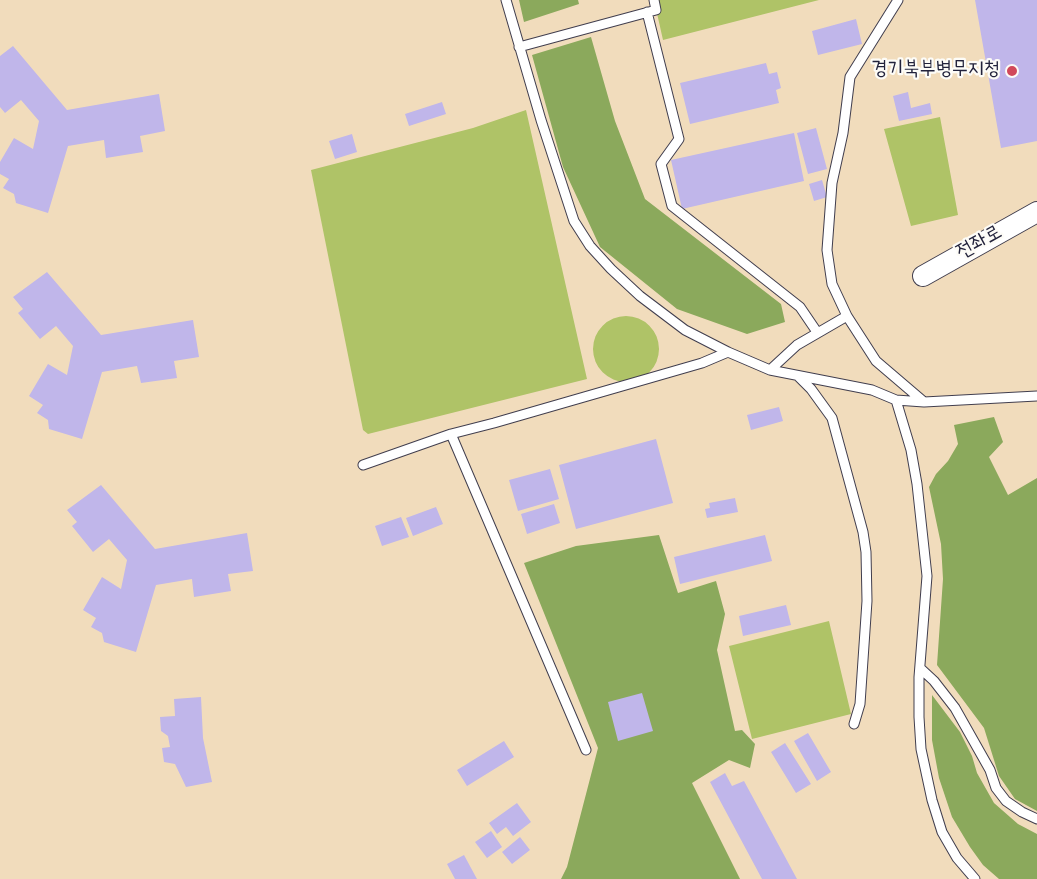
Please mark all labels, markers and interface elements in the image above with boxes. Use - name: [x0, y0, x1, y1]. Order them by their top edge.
- place label: 경기북부병무지청: [871, 59, 1000, 83]
- marker: 경기북부병무지청: [1005, 64, 1019, 78]
- street label: 전좌로: [953, 222, 1007, 266]

